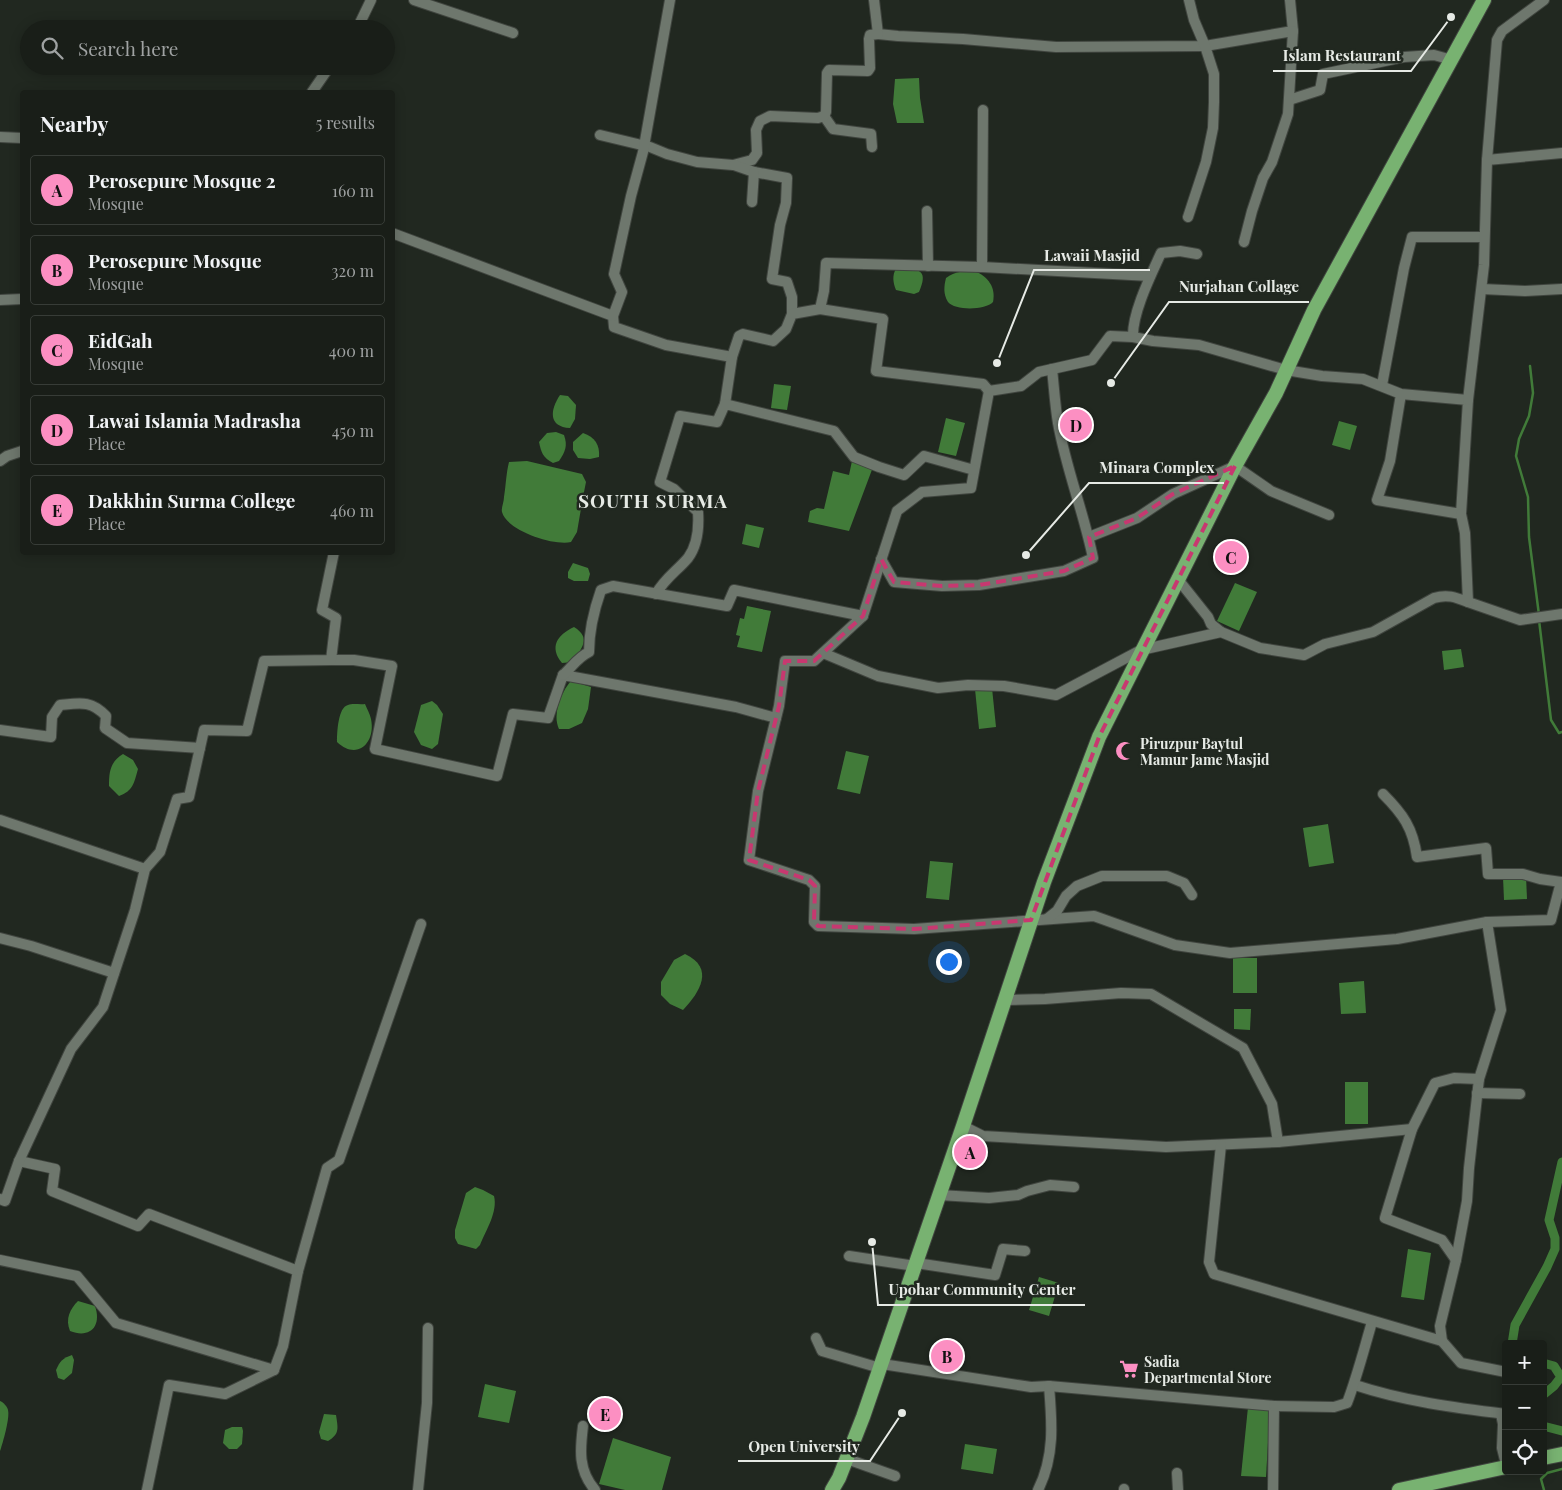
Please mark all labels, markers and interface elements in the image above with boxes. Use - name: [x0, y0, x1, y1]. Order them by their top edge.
- search box: [20, 20, 395, 75]
- icon: search: [38, 34, 66, 62]
- text: Search here: [78, 35, 178, 61]
- callout: Islam Restaurant: [1273, 41, 1411, 71]
- text: Islam Restaurant: [1283, 45, 1402, 65]
- text: Nearby: [40, 109, 109, 137]
- text: 5 results: [316, 112, 375, 133]
- text: Perosepure Mosque 2: [88, 167, 276, 193]
- text: A: [52, 180, 62, 201]
- text: 160 m: [332, 180, 374, 201]
- text: Mosque: [88, 193, 144, 214]
- callout: Lawaii Masjid: [1034, 240, 1150, 270]
- text: Lawaii Masjid: [1044, 245, 1140, 265]
- text: Perosepure Mosque: [88, 247, 262, 273]
- text: B: [52, 260, 62, 281]
- text: 320 m: [331, 260, 374, 281]
- callout: Nurjahan Collage: [1169, 272, 1309, 302]
- text: Mosque: [88, 273, 144, 294]
- text: Nurjahan Collage: [1179, 276, 1300, 296]
- text: EidGah: [88, 327, 153, 353]
- text: C: [51, 340, 63, 361]
- text: 400 m: [329, 340, 374, 361]
- text: Mosque: [88, 353, 144, 374]
- pin: D: [1060, 406, 1092, 444]
- text: Lawai Islamia Madrasha: [88, 407, 301, 433]
- text: D: [51, 420, 63, 441]
- text: 450 m: [332, 420, 374, 441]
- text: Place: [88, 433, 126, 454]
- callout: Minara Complex: [1089, 453, 1224, 483]
- text: Minara Complex: [1099, 457, 1216, 477]
- text: Dakkhin Surma College: [88, 487, 295, 513]
- district label: SOUTH SURMA: [578, 487, 728, 513]
- text: E: [52, 500, 62, 521]
- text: 460 m: [330, 500, 374, 521]
- text: Place: [88, 513, 126, 534]
- pin: C: [1215, 538, 1247, 576]
- place label: Piruzpur Baytul Mamur Jame Masjid: [1140, 734, 1270, 769]
- mosque icon: Piruzpur Baytul Mamur Jame Masjid: [1114, 740, 1136, 762]
- your location: [936, 949, 962, 975]
- pin: A: [954, 1133, 986, 1171]
- callout: Upohar Community Center: [878, 1275, 1085, 1305]
- text: Upohar Community Center: [889, 1279, 1075, 1299]
- pin: B: [931, 1337, 963, 1375]
- map controls: [1502, 1340, 1547, 1475]
- button: +: [1502, 1340, 1547, 1385]
- place label: Sadia Departmental Store: [1144, 1352, 1271, 1387]
- supermarket icon: Sadia Departmental Store: [1118, 1358, 1140, 1380]
- button: −: [1502, 1385, 1547, 1430]
- pin: E: [589, 1395, 621, 1433]
- button: locate: [1502, 1430, 1547, 1475]
- callout: Open University: [738, 1431, 870, 1461]
- text: Open University: [748, 1436, 860, 1456]

